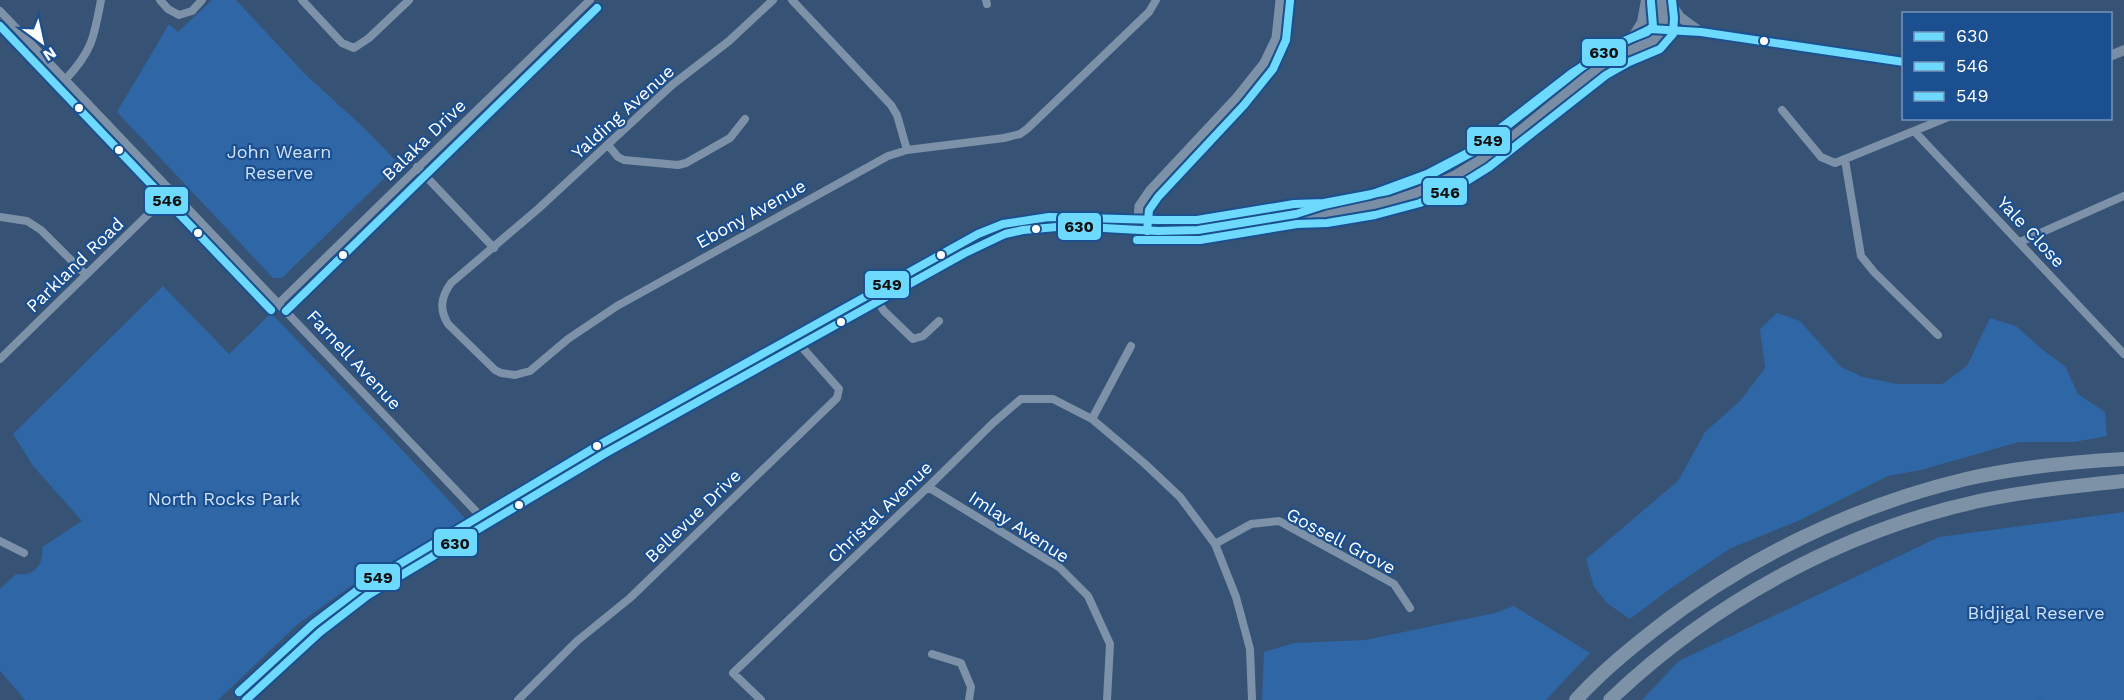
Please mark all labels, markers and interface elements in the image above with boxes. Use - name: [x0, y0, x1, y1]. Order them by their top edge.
- north arrow: [12, 12, 72, 72]
- legend: [1902, 12, 2112, 120]
- text: 630: [1956, 25, 1989, 46]
- unlabelled marker: [1758, 35, 1770, 47]
- line badge: 630: [1581, 38, 1627, 67]
- text: N: [40, 43, 60, 65]
- text: 630: [1589, 43, 1619, 62]
- text: 546: [1956, 55, 1988, 76]
- street label: Yalding Avenue: [567, 60, 678, 163]
- text: 549: [1956, 85, 1989, 106]
- street label: Balaka Drive: [377, 94, 470, 185]
- unlabelled marker: [73, 102, 85, 114]
- line badge: 549: [1466, 126, 1511, 155]
- text: 549: [1473, 131, 1503, 150]
- park label: John Wearn Reserve: [227, 141, 331, 183]
- unlabelled marker: [113, 144, 125, 156]
- street label: Ebony Avenue: [692, 175, 809, 252]
- line badge: 546: [1422, 177, 1468, 206]
- text: 546: [1430, 183, 1460, 202]
- line badge: 546: [144, 186, 189, 215]
- text: 546: [152, 191, 182, 210]
- street label: Yale Close: [1993, 192, 2070, 272]
- line badge: 630: [1057, 212, 1102, 241]
- street label: Parkland Road: [22, 213, 128, 316]
- text: 630: [1064, 217, 1094, 236]
- unlabelled marker: [1030, 223, 1042, 235]
- unlabelled marker: [192, 227, 204, 239]
- unlabelled marker: [337, 249, 349, 261]
- unlabelled marker: [935, 249, 947, 261]
- line badge: 549: [864, 270, 910, 299]
- text: 549: [872, 275, 902, 294]
- street label: Farnell Avenue: [303, 305, 406, 414]
- unlabelled marker: [835, 316, 847, 328]
- unlabelled marker: [591, 440, 603, 452]
- street label: Christel Avenue: [823, 457, 936, 567]
- street label: Bellevue Drive: [640, 465, 745, 567]
- street label: Imlay Avenue: [965, 486, 1073, 567]
- park label: North Rocks Park: [148, 488, 300, 509]
- unlabelled marker: [513, 499, 525, 511]
- street label: Gossell Grove: [1283, 503, 1399, 578]
- line badge: 630: [433, 528, 478, 557]
- text: 630: [440, 534, 470, 553]
- line badge: 549: [355, 563, 401, 591]
- text: 549: [363, 568, 393, 587]
- park label: Bidjigal Reserve: [1967, 602, 2105, 623]

